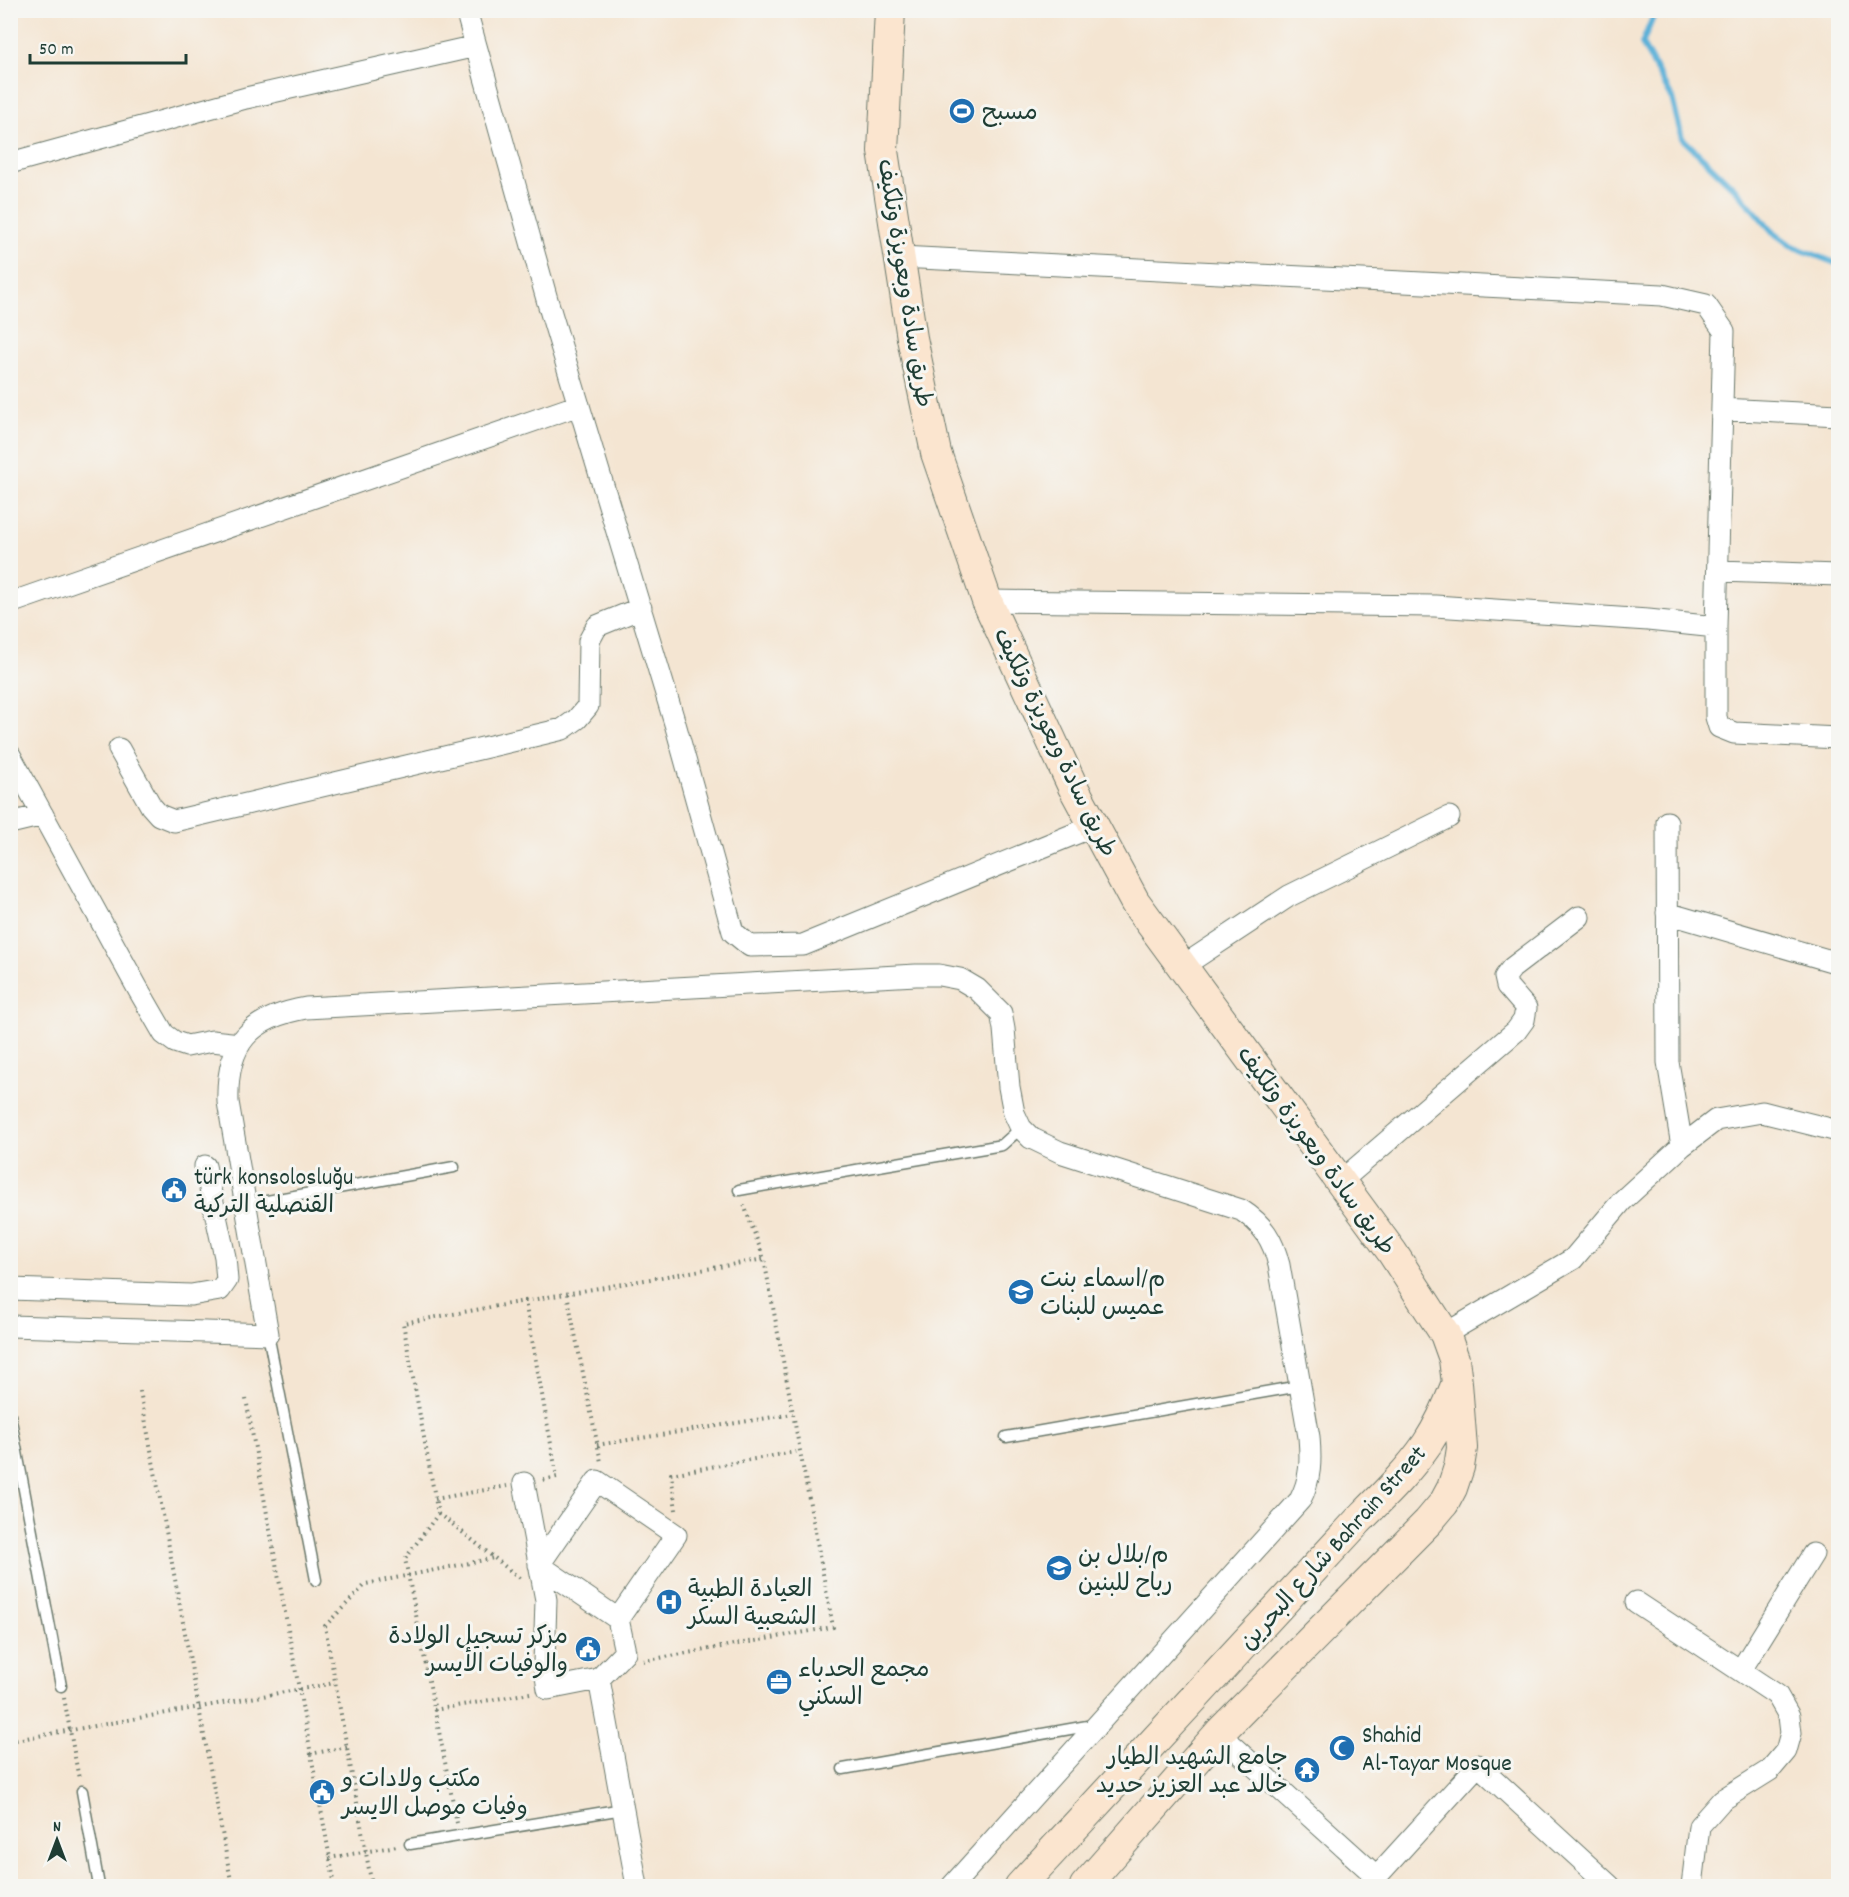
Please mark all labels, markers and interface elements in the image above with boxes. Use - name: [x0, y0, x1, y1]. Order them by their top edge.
- scale bar: [30, 27, 186, 65]
- text: 50 m: [39, 38, 74, 63]
- sports icon: مسبح: [947, 96, 977, 126]
- place label: مسبح: [982, 97, 1038, 131]
- street label: طريق سادة وبعويزة وتلكيف: [867, 157, 939, 410]
- street label: طريق سادة وبعويزة وتلكيف: [983, 623, 1124, 864]
- street label: طريق سادة وبعويزة وتلكيف: [1227, 1040, 1402, 1263]
- place label: türk konsolosluğu القنصلية التركية: [194, 1162, 353, 1224]
- public building icon: türk konsolosluğu القنصلية التركية: [159, 1175, 189, 1205]
- place label: م/اسماء بنت عميس للبنات: [1040, 1264, 1166, 1326]
- school or university icon: م/اسماء بنت عميس للبنات: [1006, 1277, 1036, 1307]
- street label: شارع البحرين Bahrain Street: [1233, 1439, 1436, 1659]
- place label: م/بلال بن رباح للبنين: [1078, 1540, 1173, 1602]
- school or university icon: م/بلال بن رباح للبنين: [1044, 1553, 1074, 1583]
- place label: العيادة الطبية الشعبية السكر: [686, 1574, 817, 1636]
- hospital icon: العيادة الطبية الشعبية السكر: [654, 1587, 684, 1617]
- place label: مزكر تسجيل الولادة والوفيات الأيسر: [388, 1621, 568, 1683]
- public building icon: مزكر تسجيل الولادة والوفيات الأيسر: [573, 1634, 603, 1664]
- place label: مجمع الحدباء السكني: [798, 1654, 929, 1717]
- office icon: مجمع الحدباء السكني: [764, 1667, 794, 1697]
- place label: Shahid Al-Tayar Mosque: [1362, 1720, 1512, 1782]
- mosque icon: Shahid Al-Tayar Mosque: [1327, 1733, 1357, 1763]
- place label: جامع الشهيد الطيار خالد عبد العزيز حديد: [1096, 1742, 1288, 1804]
- temple icon: جامع الشهيد الطيار خالد عبد العزيز حديد: [1292, 1755, 1322, 1785]
- place label: مكتب ولادات و وفيات موصل الايسر: [340, 1764, 528, 1826]
- public building icon: مكتب ولادات و وفيات موصل الايسر: [307, 1777, 337, 1807]
- north arrow: [27, 1810, 87, 1870]
- text: N: [53, 1816, 61, 1839]

